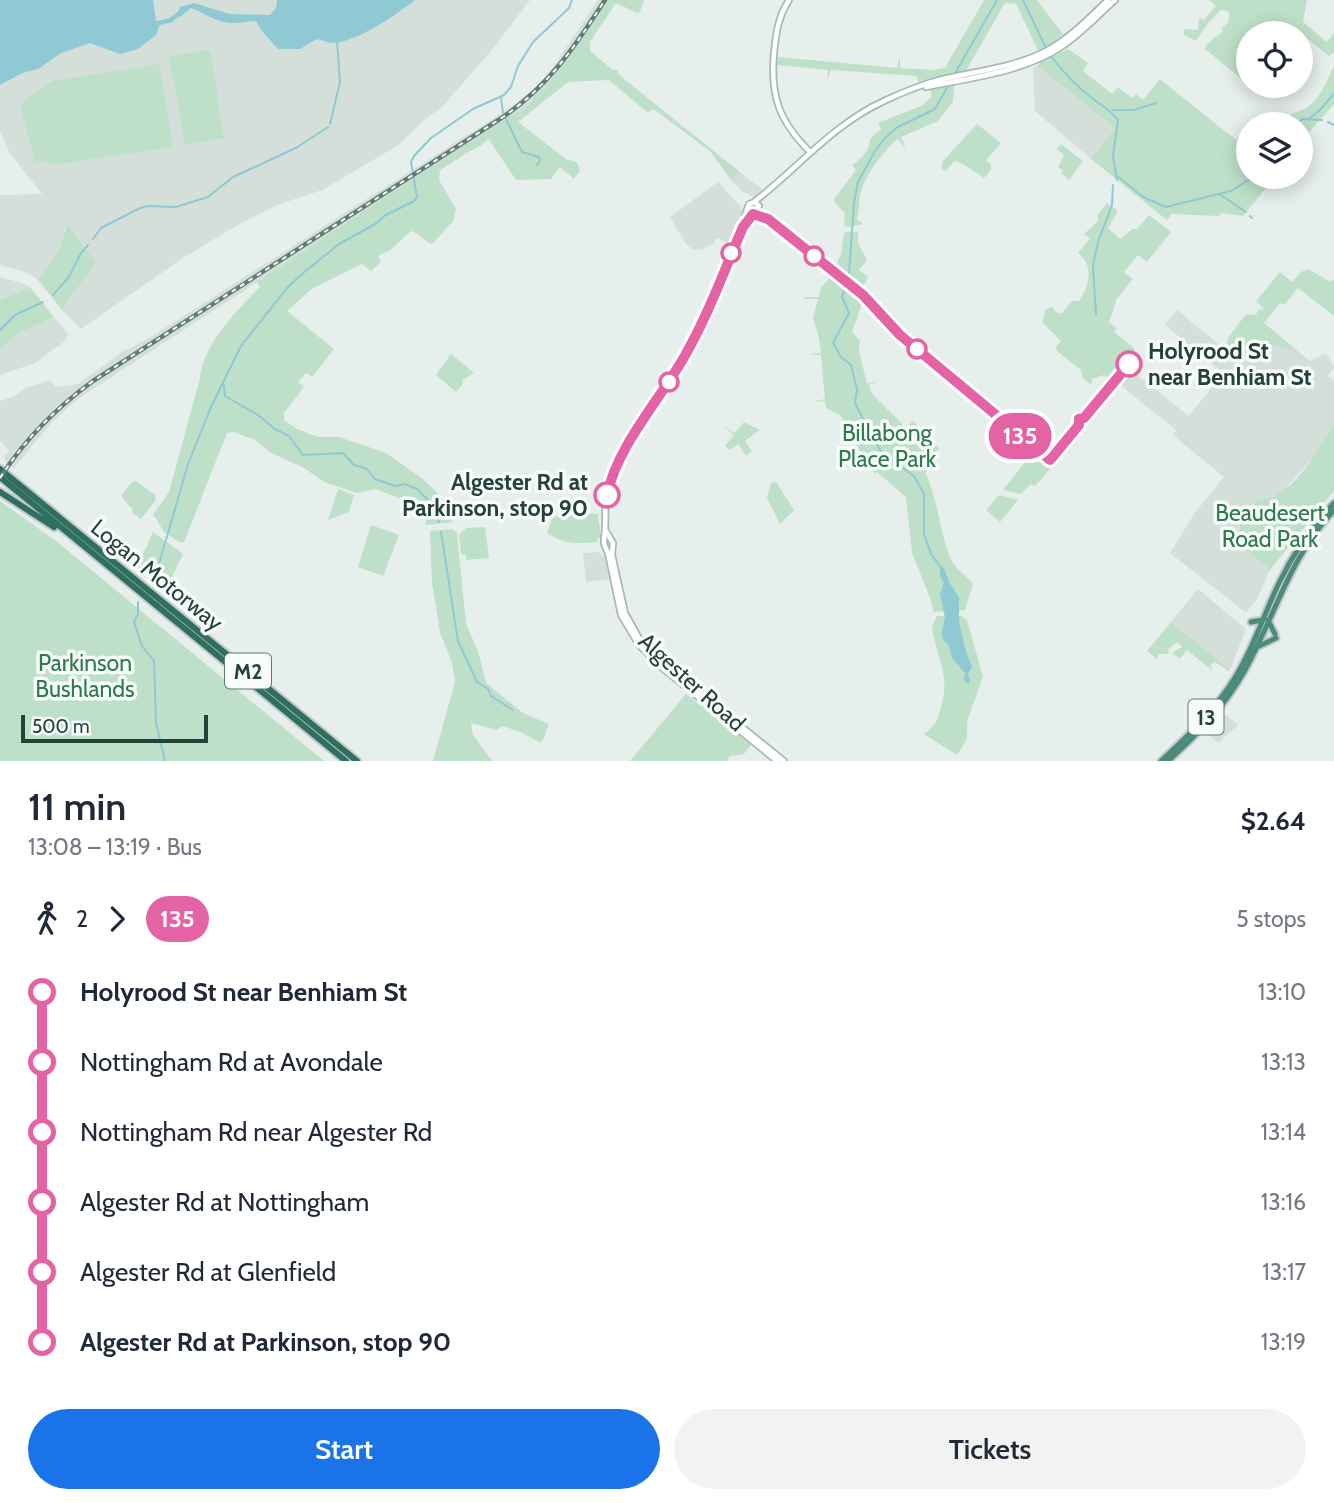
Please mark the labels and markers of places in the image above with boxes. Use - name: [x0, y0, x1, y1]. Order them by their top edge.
- unlabelled marker: [721, 243, 741, 263]
- unlabelled marker: [804, 246, 824, 266]
- place label: Holyrood St near Benhiam St: [1148, 337, 1312, 391]
- unlabelled marker: [907, 339, 927, 359]
- marker: Holyrood St near Benhiam St: [1116, 351, 1142, 377]
- unlabelled marker: [659, 372, 679, 392]
- place label: Algester Rd at Parkinson, stop 90: [402, 468, 588, 522]
- marker: Algester Rd at Parkinson, stop 90: [594, 482, 620, 508]

